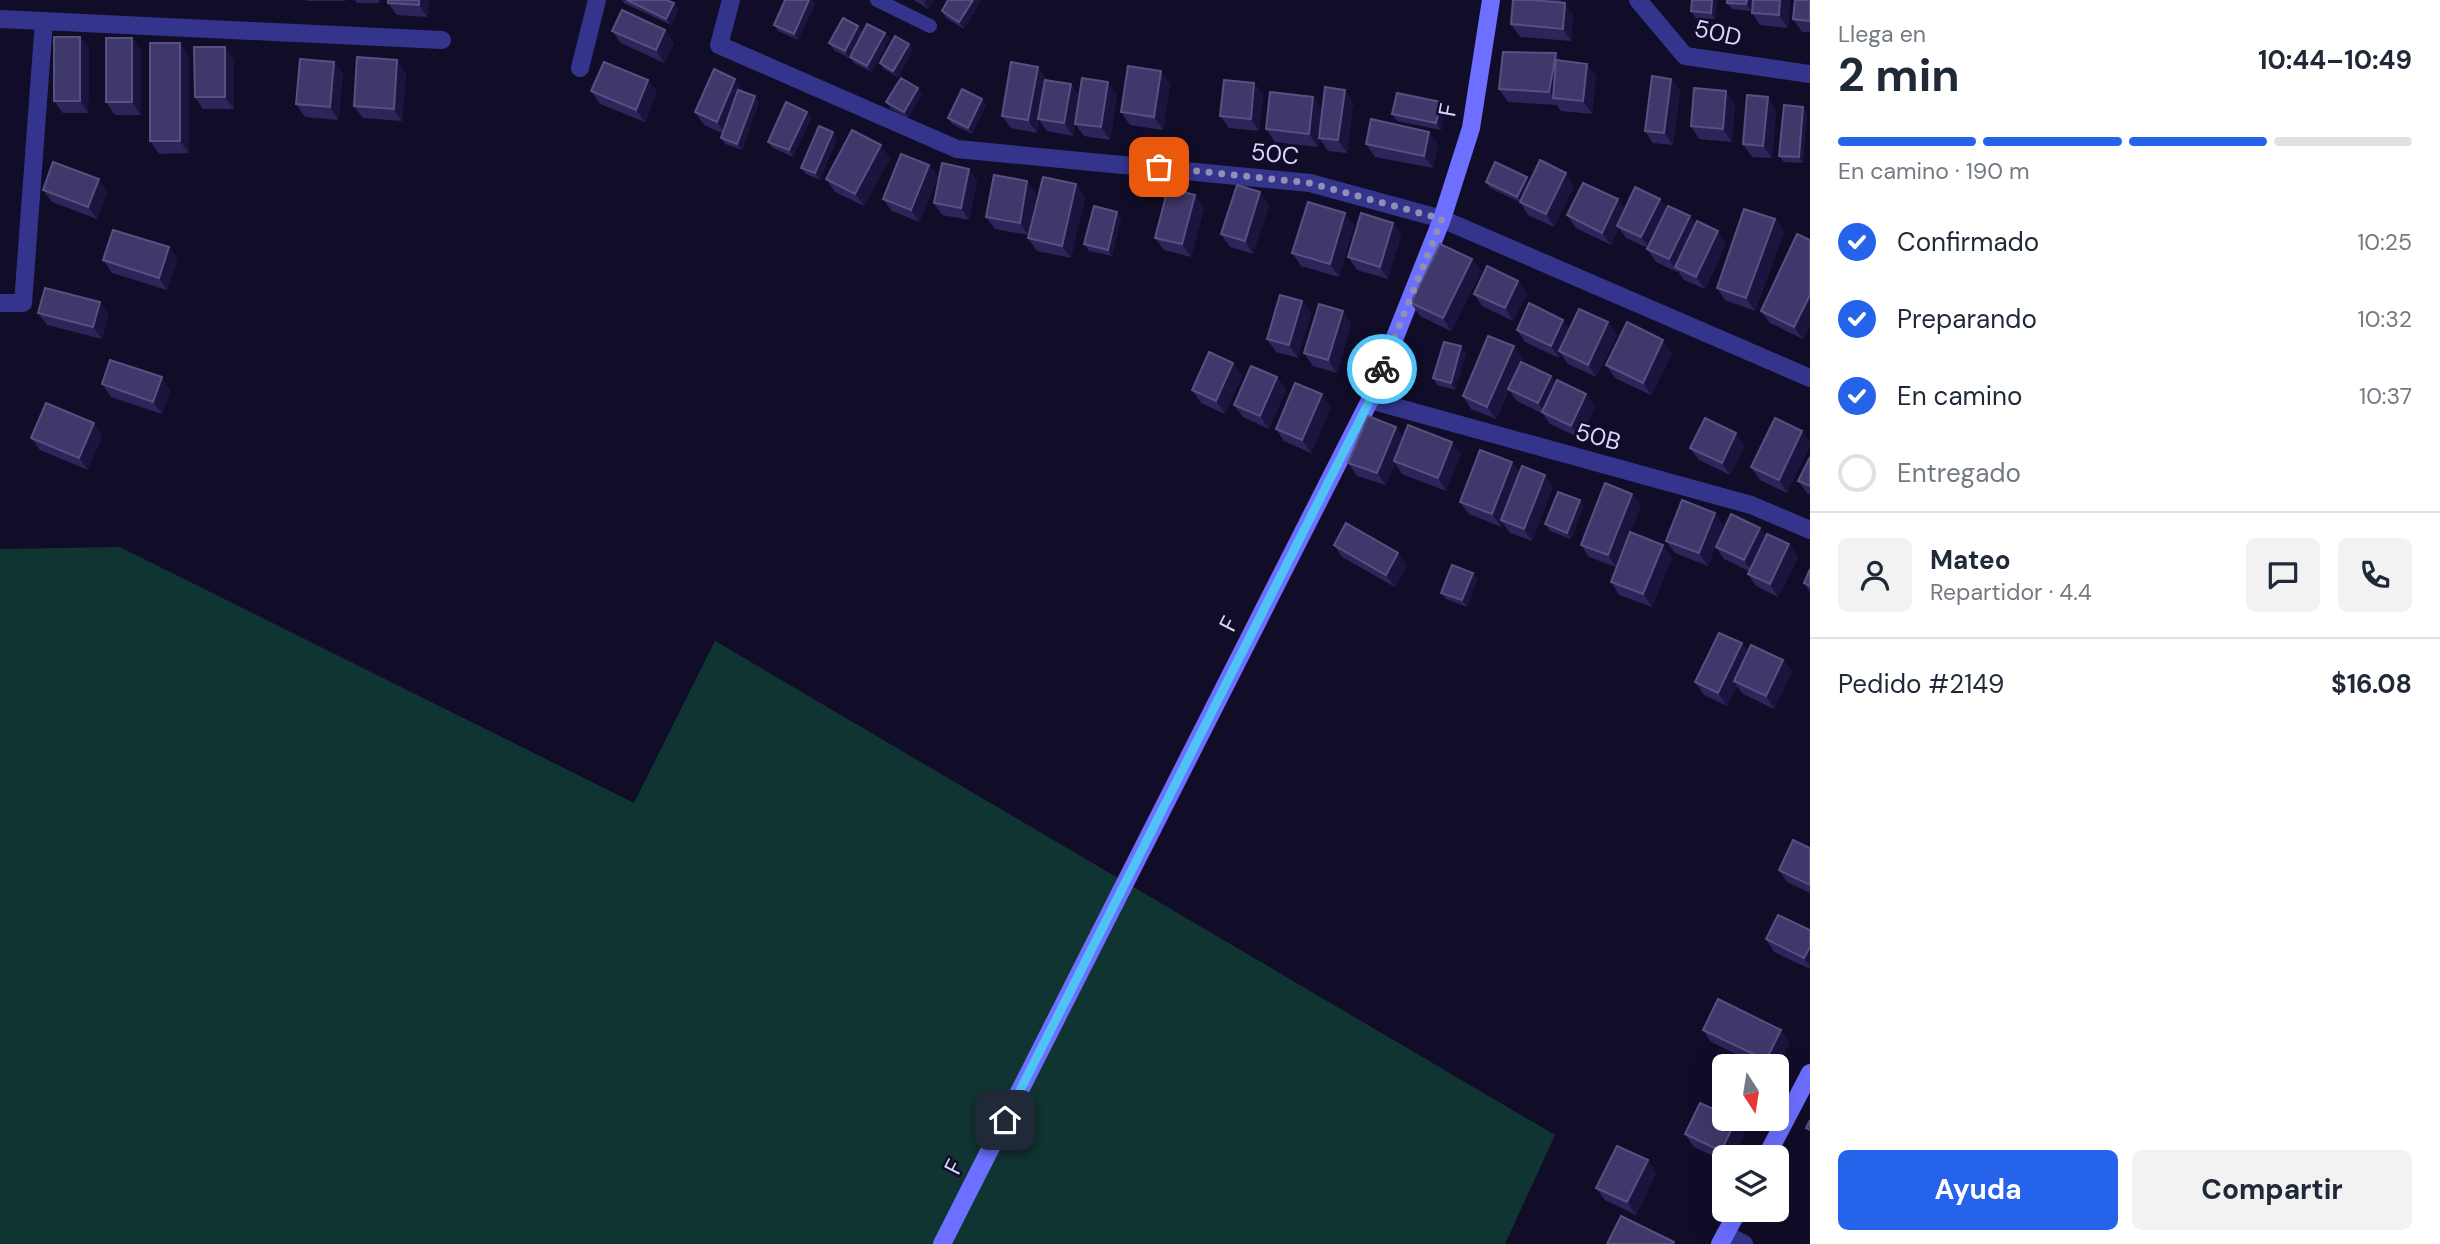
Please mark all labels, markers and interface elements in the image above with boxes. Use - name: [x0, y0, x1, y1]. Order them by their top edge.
- street label: 50D: [1691, 12, 1745, 53]
- text: Llega en: [1838, 19, 1926, 49]
- text: 10:44–10:49: [2258, 43, 2412, 77]
- text: 2 min: [1838, 45, 1960, 105]
- street label: F: [1431, 101, 1464, 119]
- street label: 50C: [1249, 136, 1301, 171]
- pin: [1129, 137, 1189, 197]
- icon: bag: [1140, 148, 1178, 186]
- text: En camino · 190 m: [1838, 156, 2030, 186]
- icon: check: [1838, 223, 1876, 261]
- text: Confirmado: [1897, 225, 2039, 259]
- text: 10:25: [2357, 227, 2412, 257]
- icon: check: [1838, 300, 1876, 338]
- text: Preparando: [1897, 302, 2037, 336]
- text: 10:32: [2358, 304, 2412, 334]
- courier: [1347, 334, 1417, 404]
- icon: bike: [1363, 350, 1401, 388]
- icon: check: [1838, 377, 1876, 415]
- text: En camino: [1897, 379, 2022, 413]
- text: 10:37: [2359, 381, 2412, 411]
- street label: 50B: [1572, 416, 1624, 457]
- text: Entregado: [1897, 456, 2021, 490]
- button: person: [1838, 538, 1912, 612]
- button: chat: [2246, 538, 2320, 612]
- button: phone: [2338, 538, 2412, 612]
- text: Mateo: [1930, 543, 2011, 577]
- text: Repartidor · 4.4: [1930, 577, 2092, 607]
- street label: F: [1212, 611, 1245, 637]
- text: Pedido #2149: [1838, 667, 2004, 701]
- text: $16.08: [2331, 667, 2412, 701]
- north arrow: [1712, 1054, 1788, 1130]
- map controls: [1712, 1054, 1789, 1222]
- pin: [975, 1090, 1035, 1150]
- icon: home: [986, 1101, 1024, 1139]
- button: layers: [1712, 1145, 1789, 1222]
- button: Ayuda: [1838, 1150, 2118, 1230]
- button: Compartir: [2132, 1150, 2412, 1230]
- street label: F: [937, 1154, 970, 1180]

